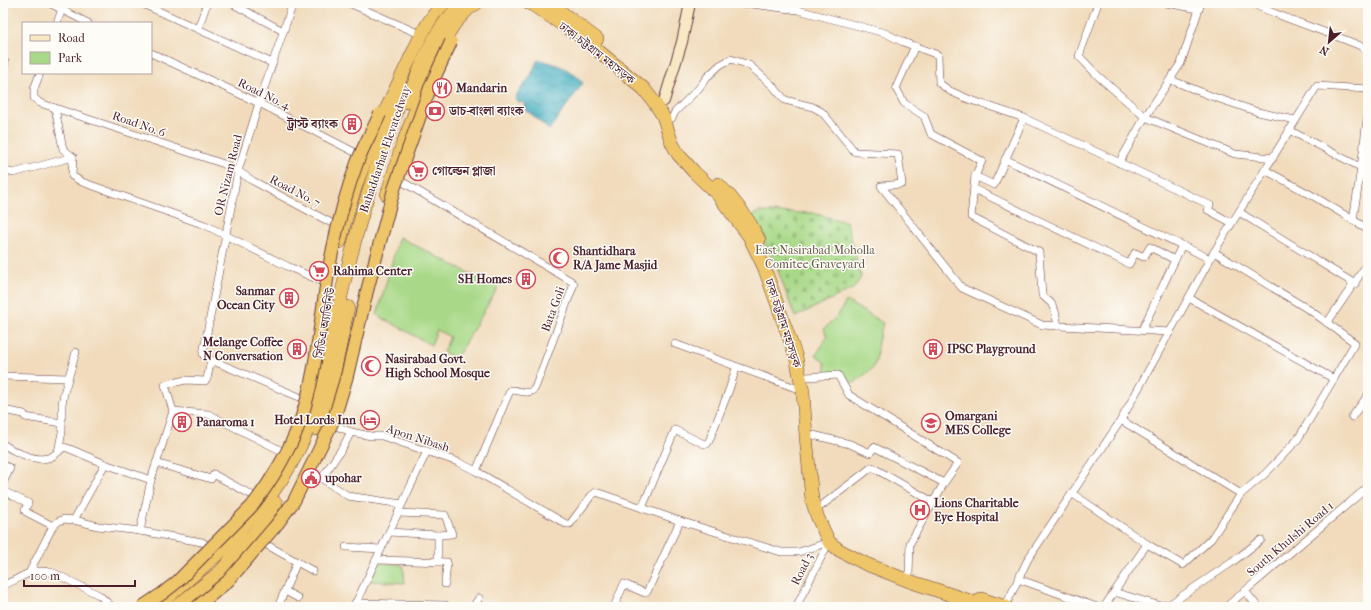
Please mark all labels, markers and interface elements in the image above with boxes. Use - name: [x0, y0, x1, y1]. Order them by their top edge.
- street label: ঢাকা-চট্টগ্রাম মহাসড়ক: [555, 17, 639, 87]
- legend: [22, 22, 152, 74]
- north arrow: [1309, 22, 1349, 62]
- text: Road: [58, 31, 85, 45]
- text: N: [1317, 42, 1331, 58]
- text: Park: [58, 51, 83, 65]
- street label: Road No. 4: [236, 75, 293, 113]
- restaurant icon: Mandarin: [431, 77, 453, 99]
- place label: Mandarin: [455, 81, 508, 95]
- street label: Bahaddarhat Elevatedway: [357, 83, 414, 214]
- bank icon: ডাচ-বাংলা ব্যাংক: [424, 100, 446, 122]
- place label: ডাচ-বাংলা ব্যাংক: [448, 104, 525, 118]
- street label: Road No. 6: [110, 108, 168, 140]
- building icon: ট্রাস্ট ব্যাংক: [341, 113, 363, 135]
- place label: ট্রাস্ট ব্যাংক: [286, 116, 339, 132]
- street label: OR Nizam Road: [211, 132, 245, 217]
- supermarket icon: গোল্ডেন প্লাজা: [407, 160, 429, 182]
- place label: গোল্ডেন প্লাজা: [432, 164, 496, 178]
- street label: Road No. 7: [267, 172, 323, 210]
- park label: East Nasirabad Moholla Comitee Graveyard: [755, 243, 875, 271]
- place label: Shantidhara R/A Jame Masjid: [573, 244, 658, 273]
- mosque icon: Shantidhara R/A Jame Masjid: [548, 247, 570, 269]
- supermarket icon: Rahima Center: [308, 260, 330, 282]
- place label: Rahima Center: [333, 264, 413, 278]
- building icon: SH Homes: [515, 268, 537, 290]
- place label: SH Homes: [458, 272, 513, 286]
- street label: ঢাকা-চট্টগ্রাম মহাসড়ক: [762, 275, 806, 370]
- place label: Sanmar Ocean City: [217, 284, 276, 313]
- street label: Bata Goli: [538, 284, 568, 334]
- street label: সিডিএ অ্যাভিনিউ: [310, 286, 338, 360]
- building icon: Sanmar Ocean City: [278, 287, 300, 309]
- place label: Melange Coffee N Conversation: [201, 335, 284, 363]
- building icon: Melange Coffee N Conversation: [286, 338, 308, 360]
- building icon: IPSC Playground: [922, 338, 944, 360]
- place label: IPSC Playground: [947, 342, 1036, 357]
- place label: Nasirabad Govt. High School Mosque: [385, 352, 490, 381]
- mosque icon: Nasirabad Govt. High School Mosque: [360, 355, 382, 377]
- hotel icon: Hotel Lords Inn: [359, 409, 381, 431]
- place label: Omargani MES College: [944, 409, 1011, 438]
- building icon: Panaroma 1: [171, 411, 193, 433]
- school or university icon: Omargani MES College: [920, 412, 942, 434]
- place label: Hotel Lords Inn: [274, 413, 357, 427]
- place label: Panaroma 1: [196, 415, 255, 429]
- street label: Apon Nibash: [384, 421, 451, 455]
- public building icon: upohar: [300, 467, 322, 489]
- place label: upohar: [324, 471, 363, 486]
- place label: Lions Charitable Eye Hospital: [934, 496, 1019, 525]
- hospital icon: Lions Charitable Eye Hospital: [909, 499, 931, 521]
- street label: South Khulshi Road 1: [1244, 499, 1336, 579]
- street label: Road 3: [788, 551, 816, 587]
- scale bar: [24, 562, 135, 588]
- text: 100 m: [30, 569, 60, 583]

